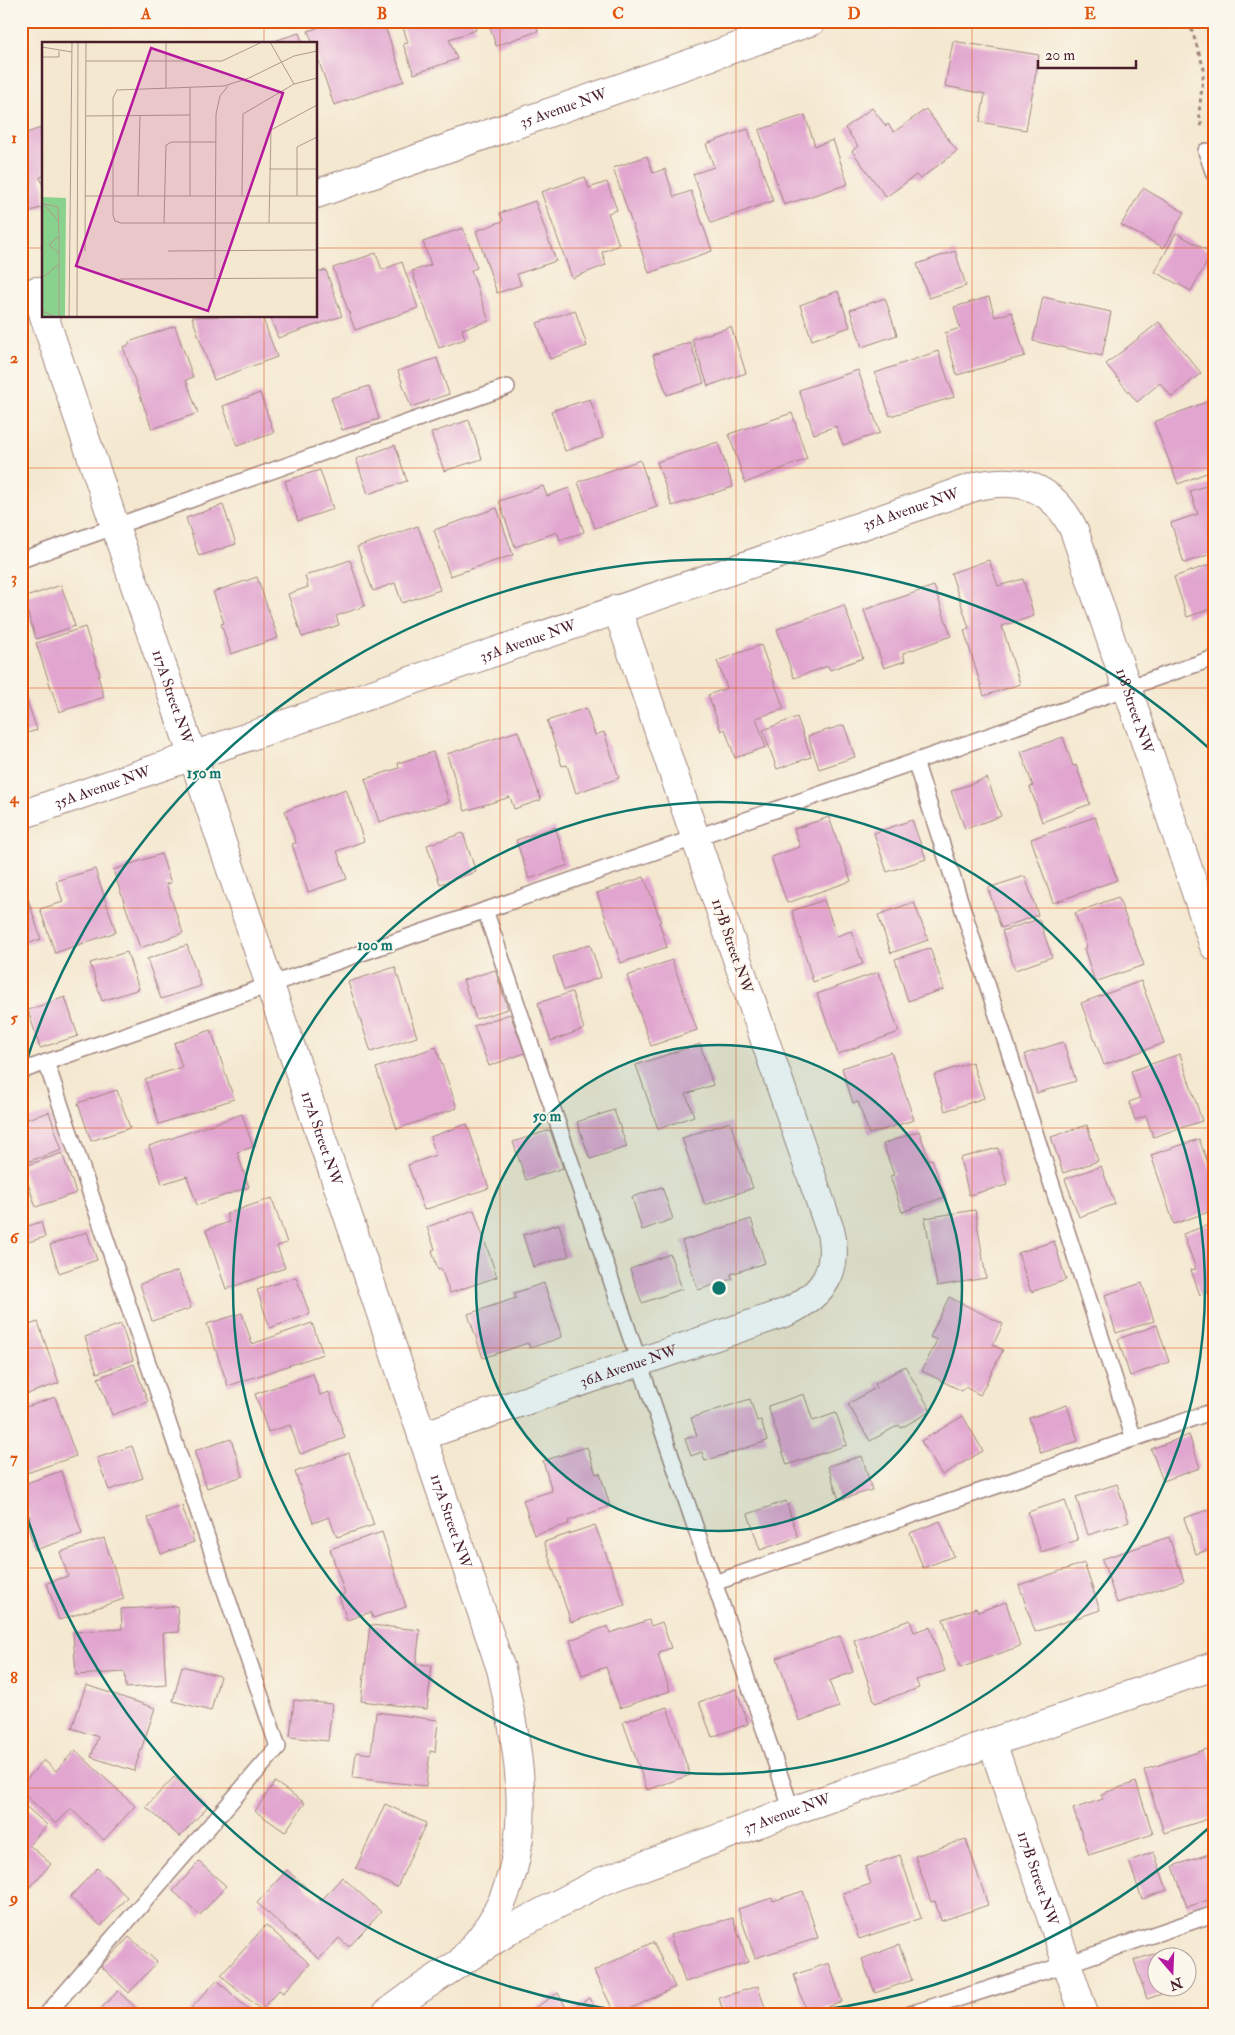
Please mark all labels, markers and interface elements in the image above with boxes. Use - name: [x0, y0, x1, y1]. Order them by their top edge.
- text: A: [140, 4, 152, 24]
- text: B: [377, 4, 387, 24]
- text: C: [612, 4, 624, 24]
- text: D: [847, 4, 861, 24]
- text: E: [1084, 4, 1096, 24]
- scale bar: [1038, 38, 1135, 70]
- inset map: [42, 42, 318, 318]
- text: 20 m: [1045, 46, 1075, 65]
- street label: 35 Avenue NW: [517, 84, 610, 132]
- text: 1: [11, 128, 17, 148]
- text: 2: [10, 348, 18, 368]
- street label: 35A Avenue NW: [860, 483, 962, 534]
- text: 3: [11, 568, 17, 588]
- street label: 35A Avenue NW: [477, 615, 579, 666]
- street label: 117A Street NW: [148, 647, 198, 747]
- street label: 118 Street NW: [1112, 666, 1158, 757]
- street label: 35A Avenue NW: [52, 761, 154, 812]
- text: 150 m: [187, 764, 221, 783]
- text: 4: [9, 788, 20, 808]
- street label: 117B Street NW: [707, 896, 757, 996]
- text: 100 m: [357, 936, 393, 955]
- text: 5: [10, 1008, 18, 1028]
- street label: 117A Street NW: [297, 1089, 347, 1189]
- text: 50 m: [533, 1107, 562, 1126]
- text: 6: [10, 1228, 20, 1248]
- centre of rings: [710, 1279, 728, 1297]
- street label: 36A Avenue NW: [577, 1340, 680, 1391]
- text: 7: [10, 1448, 18, 1468]
- street label: 117A Street NW: [426, 1471, 476, 1571]
- text: 8: [10, 1668, 18, 1688]
- street label: 37 Avenue NW: [741, 1789, 834, 1838]
- street label: 117B Street NW: [1013, 1829, 1063, 1929]
- text: 9: [8, 1888, 18, 1908]
- north arrow: [1148, 1948, 1198, 1998]
- text: N: [1167, 1973, 1186, 1994]

